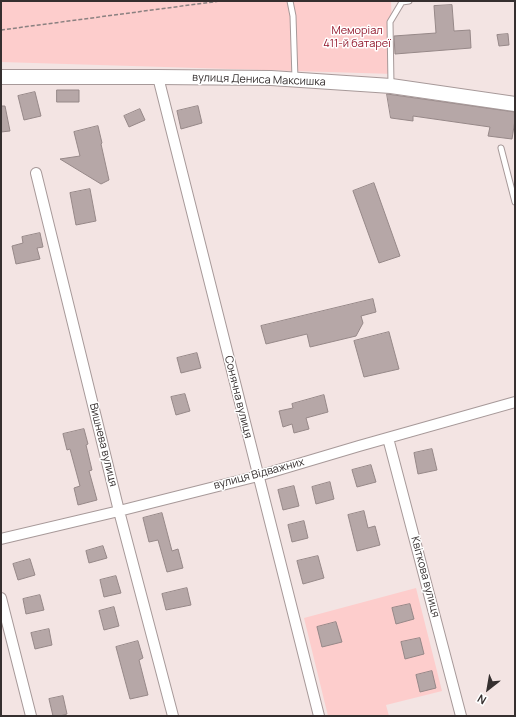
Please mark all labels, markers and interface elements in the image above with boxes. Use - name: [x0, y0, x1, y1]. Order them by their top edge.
- park label: Меморіал 411-й батареї: [323, 24, 391, 50]
- street label: вулиця Дениса Максишка: [192, 71, 326, 89]
- street label: Сонячна вулиця: [221, 354, 255, 440]
- street label: Вишнева вулиця: [86, 402, 120, 488]
- street label: вулиця Відважних: [212, 456, 306, 492]
- street label: Квіткова вулиця: [408, 535, 442, 619]
- north arrow: [468, 669, 508, 709]
- text: N: [474, 691, 489, 708]

